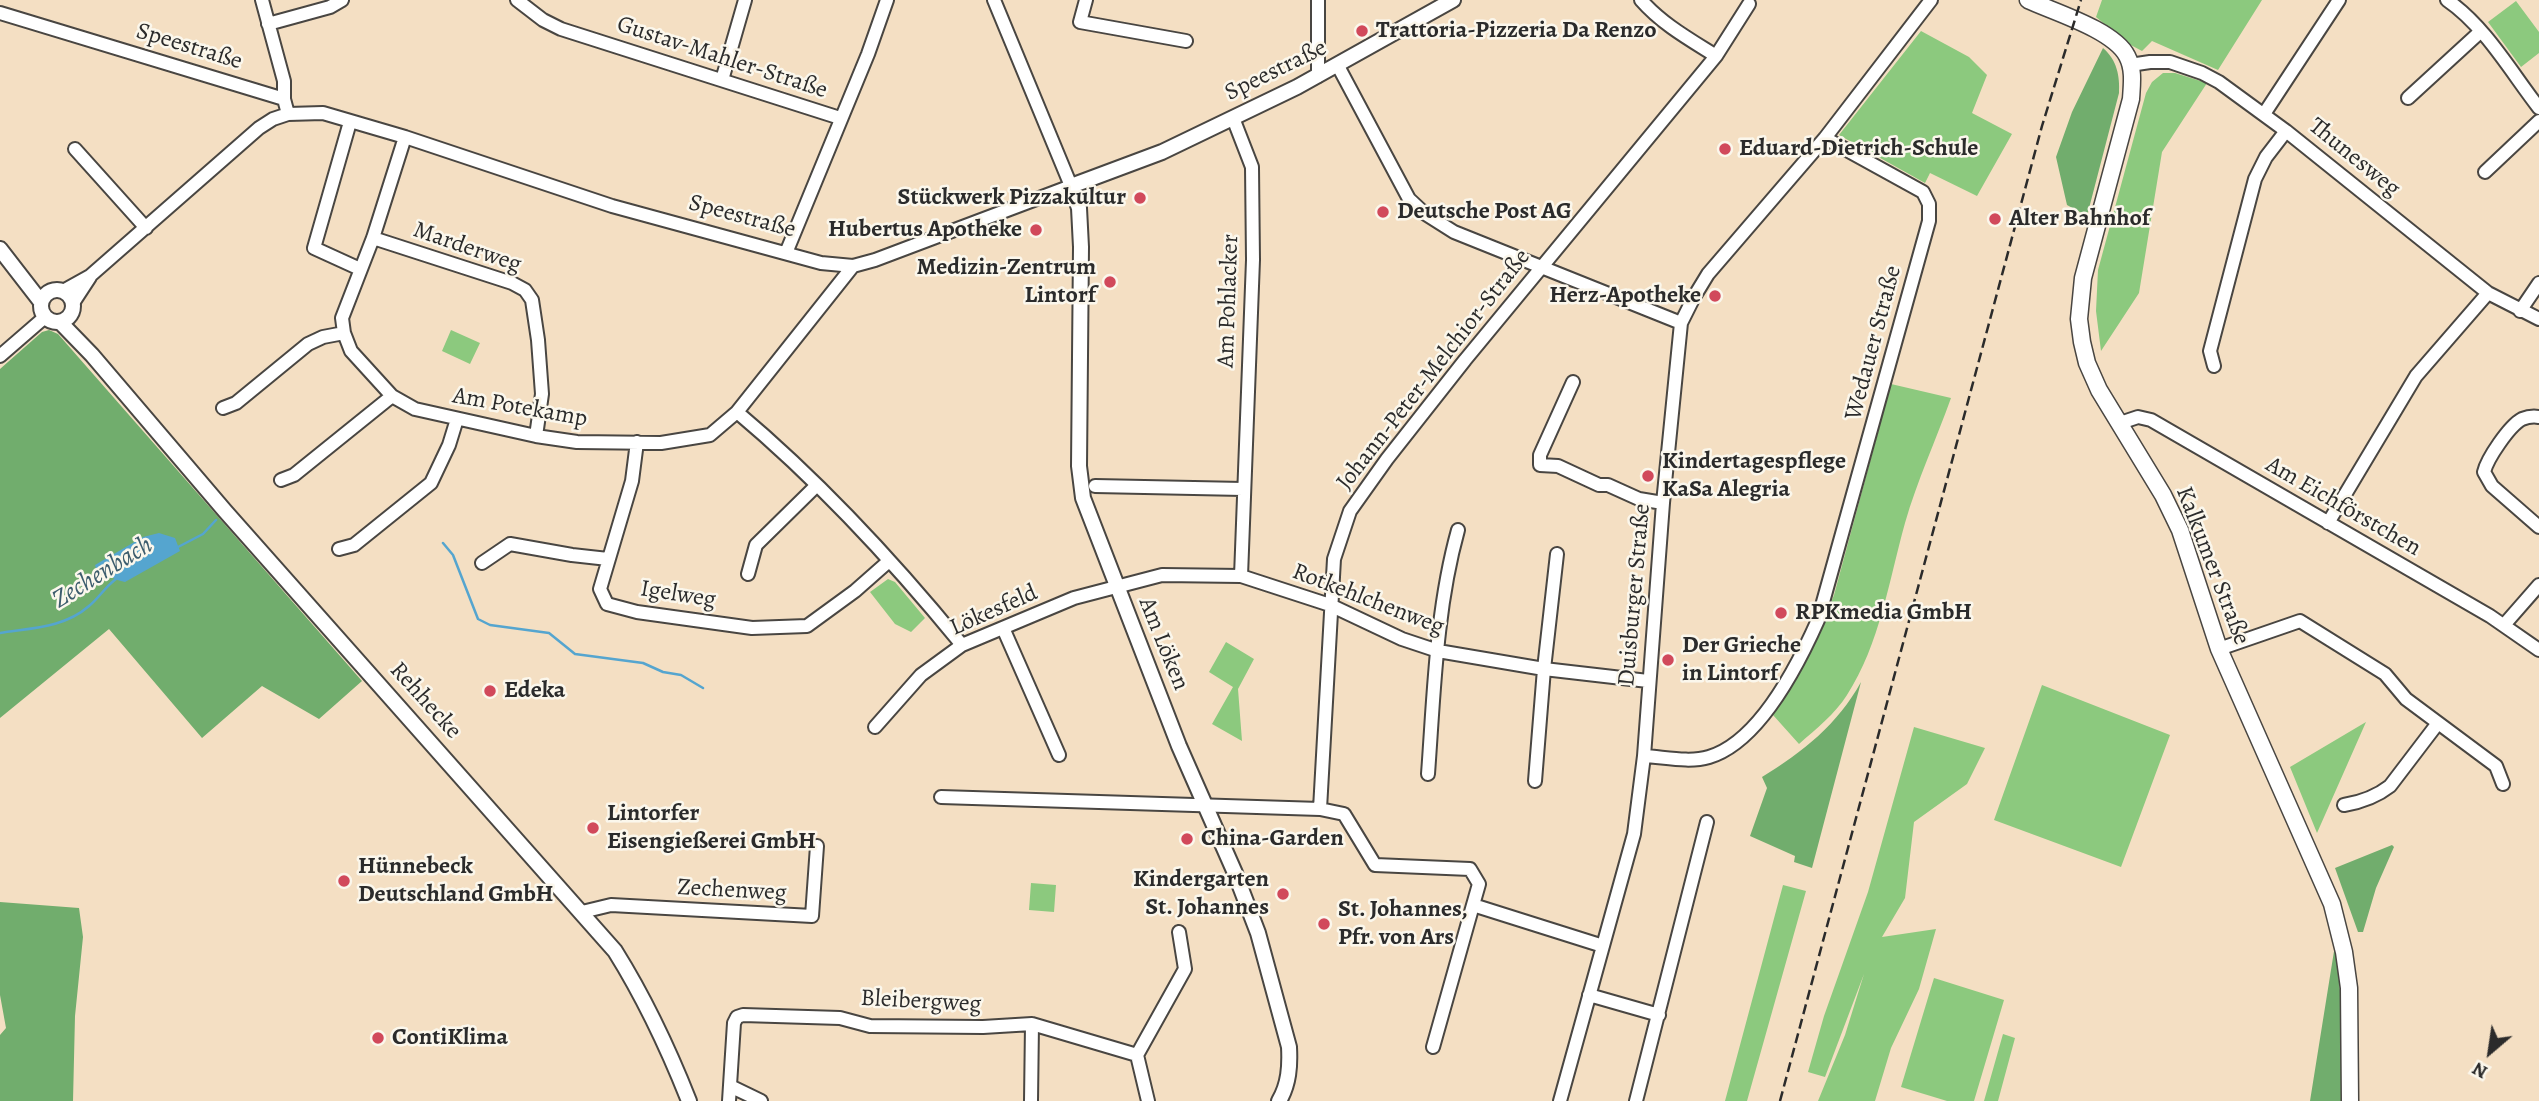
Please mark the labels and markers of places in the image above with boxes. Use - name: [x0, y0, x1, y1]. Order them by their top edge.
- place label: Trattoria-Pizzeria Da Renzo: [1376, 17, 1657, 45]
- marker: Trattoria-Pizzeria Da Renzo: [1354, 23, 1370, 39]
- place label: Eduard-Dietrich-Schule: [1739, 135, 1978, 163]
- marker: Eduard-Dietrich-Schule: [1717, 141, 1733, 157]
- place label: Stückwerk Pizzakultur: [898, 184, 1126, 212]
- marker: Stückwerk Pizzakultur: [1132, 190, 1148, 206]
- place label: Deutsche Post AG: [1397, 198, 1572, 226]
- marker: Deutsche Post AG: [1375, 204, 1391, 220]
- place label: Alter Bahnhof: [2009, 205, 2150, 233]
- marker: Alter Bahnhof: [1987, 211, 2003, 227]
- place label: Hubertus Apotheke: [828, 216, 1022, 244]
- marker: Hubertus Apotheke: [1028, 222, 1044, 238]
- place label: Medizin-Zentrum Lintorf: [916, 254, 1096, 310]
- marker: Medizin-Zentrum Lintorf: [1102, 274, 1118, 290]
- place label: Herz-Apotheke: [1549, 282, 1701, 310]
- marker: Herz-Apotheke: [1707, 288, 1723, 304]
- place label: Kindertagespflege KaSa Alegria: [1662, 448, 1846, 504]
- marker: Kindertagespflege KaSa Alegria: [1640, 468, 1656, 484]
- place label: RPKmedia GmbH: [1795, 599, 1972, 627]
- marker: RPKmedia GmbH: [1773, 605, 1789, 621]
- place label: Der Grieche in Lintorf: [1682, 632, 1801, 688]
- marker: Der Grieche in Lintorf: [1660, 652, 1676, 668]
- place label: Edeka: [504, 677, 565, 705]
- marker: Edeka: [482, 683, 498, 699]
- place label: Lintorfer Eisengießerei GmbH: [607, 800, 816, 856]
- marker: Lintorfer Eisengießerei GmbH: [585, 820, 601, 836]
- place label: China-Garden: [1201, 825, 1344, 853]
- marker: China-Garden: [1179, 831, 1195, 847]
- place label: Hünnebeck Deutschland GmbH: [358, 853, 553, 909]
- place label: Kindergarten St. Johannes: [1133, 866, 1269, 922]
- marker: Hünnebeck Deutschland GmbH: [336, 873, 352, 889]
- marker: Kindergarten St. Johannes: [1275, 886, 1291, 902]
- place label: St. Johannes, Pfr. von Ars: [1338, 896, 1468, 952]
- marker: St. Johannes, Pfr. von Ars: [1316, 916, 1332, 932]
- place label: ContiKlima: [392, 1024, 508, 1052]
- marker: ContiKlima: [370, 1030, 386, 1046]

